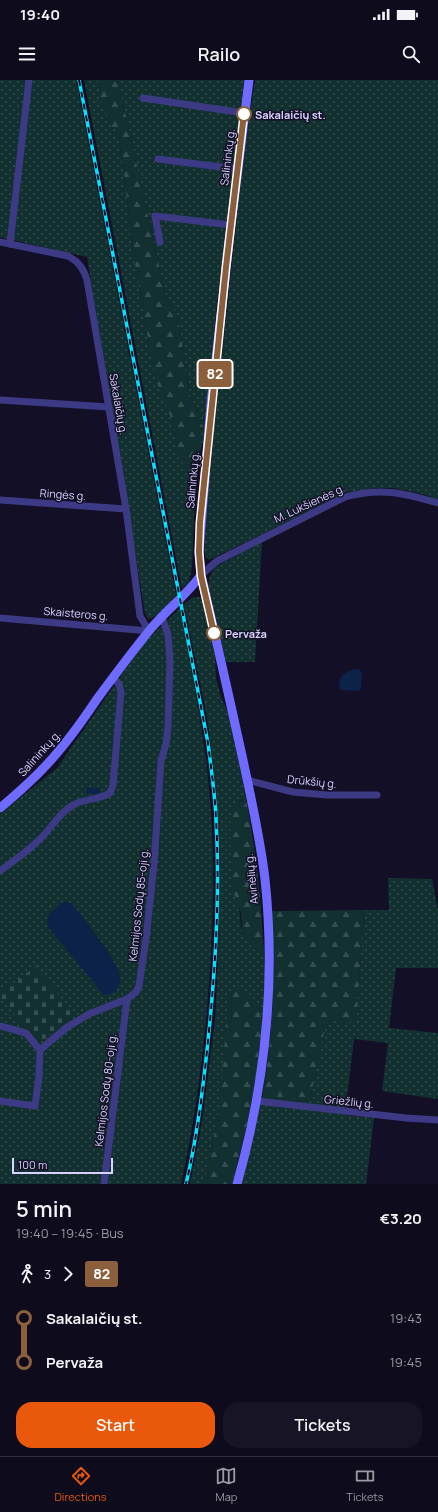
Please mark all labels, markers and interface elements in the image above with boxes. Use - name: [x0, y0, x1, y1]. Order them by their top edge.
- text: 19:40: [20, 4, 60, 25]
- text: Railo: [198, 42, 240, 66]
- icon: menu: [16, 43, 38, 65]
- icon: search: [400, 43, 422, 65]
- marker: Sakalaičių st.: [236, 106, 252, 122]
- place label: Sakalaičių st.: [255, 107, 326, 122]
- street label: Salininkų g.: [216, 128, 238, 186]
- line badge: 82: [197, 361, 233, 387]
- text: 82: [207, 364, 223, 383]
- street label: Sakalaičių g.: [106, 372, 132, 436]
- street label: Salininkų g.: [182, 451, 202, 509]
- street label: M. Lukšienės g.: [271, 480, 347, 526]
- street label: Ringės g.: [39, 485, 87, 503]
- street label: Skaisteros g.: [43, 603, 109, 623]
- marker: Pervaža: [206, 625, 222, 641]
- place label: Pervaža: [225, 626, 267, 641]
- street label: Salininkų g.: [14, 727, 64, 779]
- street label: Drūkšių g.: [287, 771, 337, 791]
- street label: Kelmijos Sodų 85-oji g.: [125, 848, 151, 962]
- street label: Avinėlių g.: [241, 853, 261, 905]
- street label: Kelmijos Sodų 80-oji g.: [91, 1033, 119, 1147]
- street label: Griežlių g.: [323, 1091, 375, 1111]
- scale bar: [12, 1156, 113, 1175]
- text: 100 m: [18, 1157, 47, 1172]
- text: 5 min: [16, 1194, 72, 1224]
- text: €3.20: [380, 1208, 422, 1229]
- text: 19:40 – 19:45 · Bus: [16, 1224, 124, 1242]
- icon: walk: [16, 1263, 38, 1285]
- icon: forward: [57, 1263, 79, 1285]
- text: 82: [93, 1264, 110, 1283]
- text: 3: [44, 1265, 51, 1283]
- text: Sakalaičių st.: [46, 1308, 142, 1329]
- text: 19:43: [390, 1309, 422, 1327]
- text: Pervaža: [46, 1352, 103, 1373]
- text: 19:45: [390, 1353, 422, 1371]
- button: Start: [16, 1402, 215, 1448]
- button: Tickets: [223, 1402, 422, 1448]
- tab: Directions: [54, 1465, 107, 1504]
- tab: Map: [215, 1465, 237, 1504]
- tab: Tickets: [346, 1465, 384, 1504]

